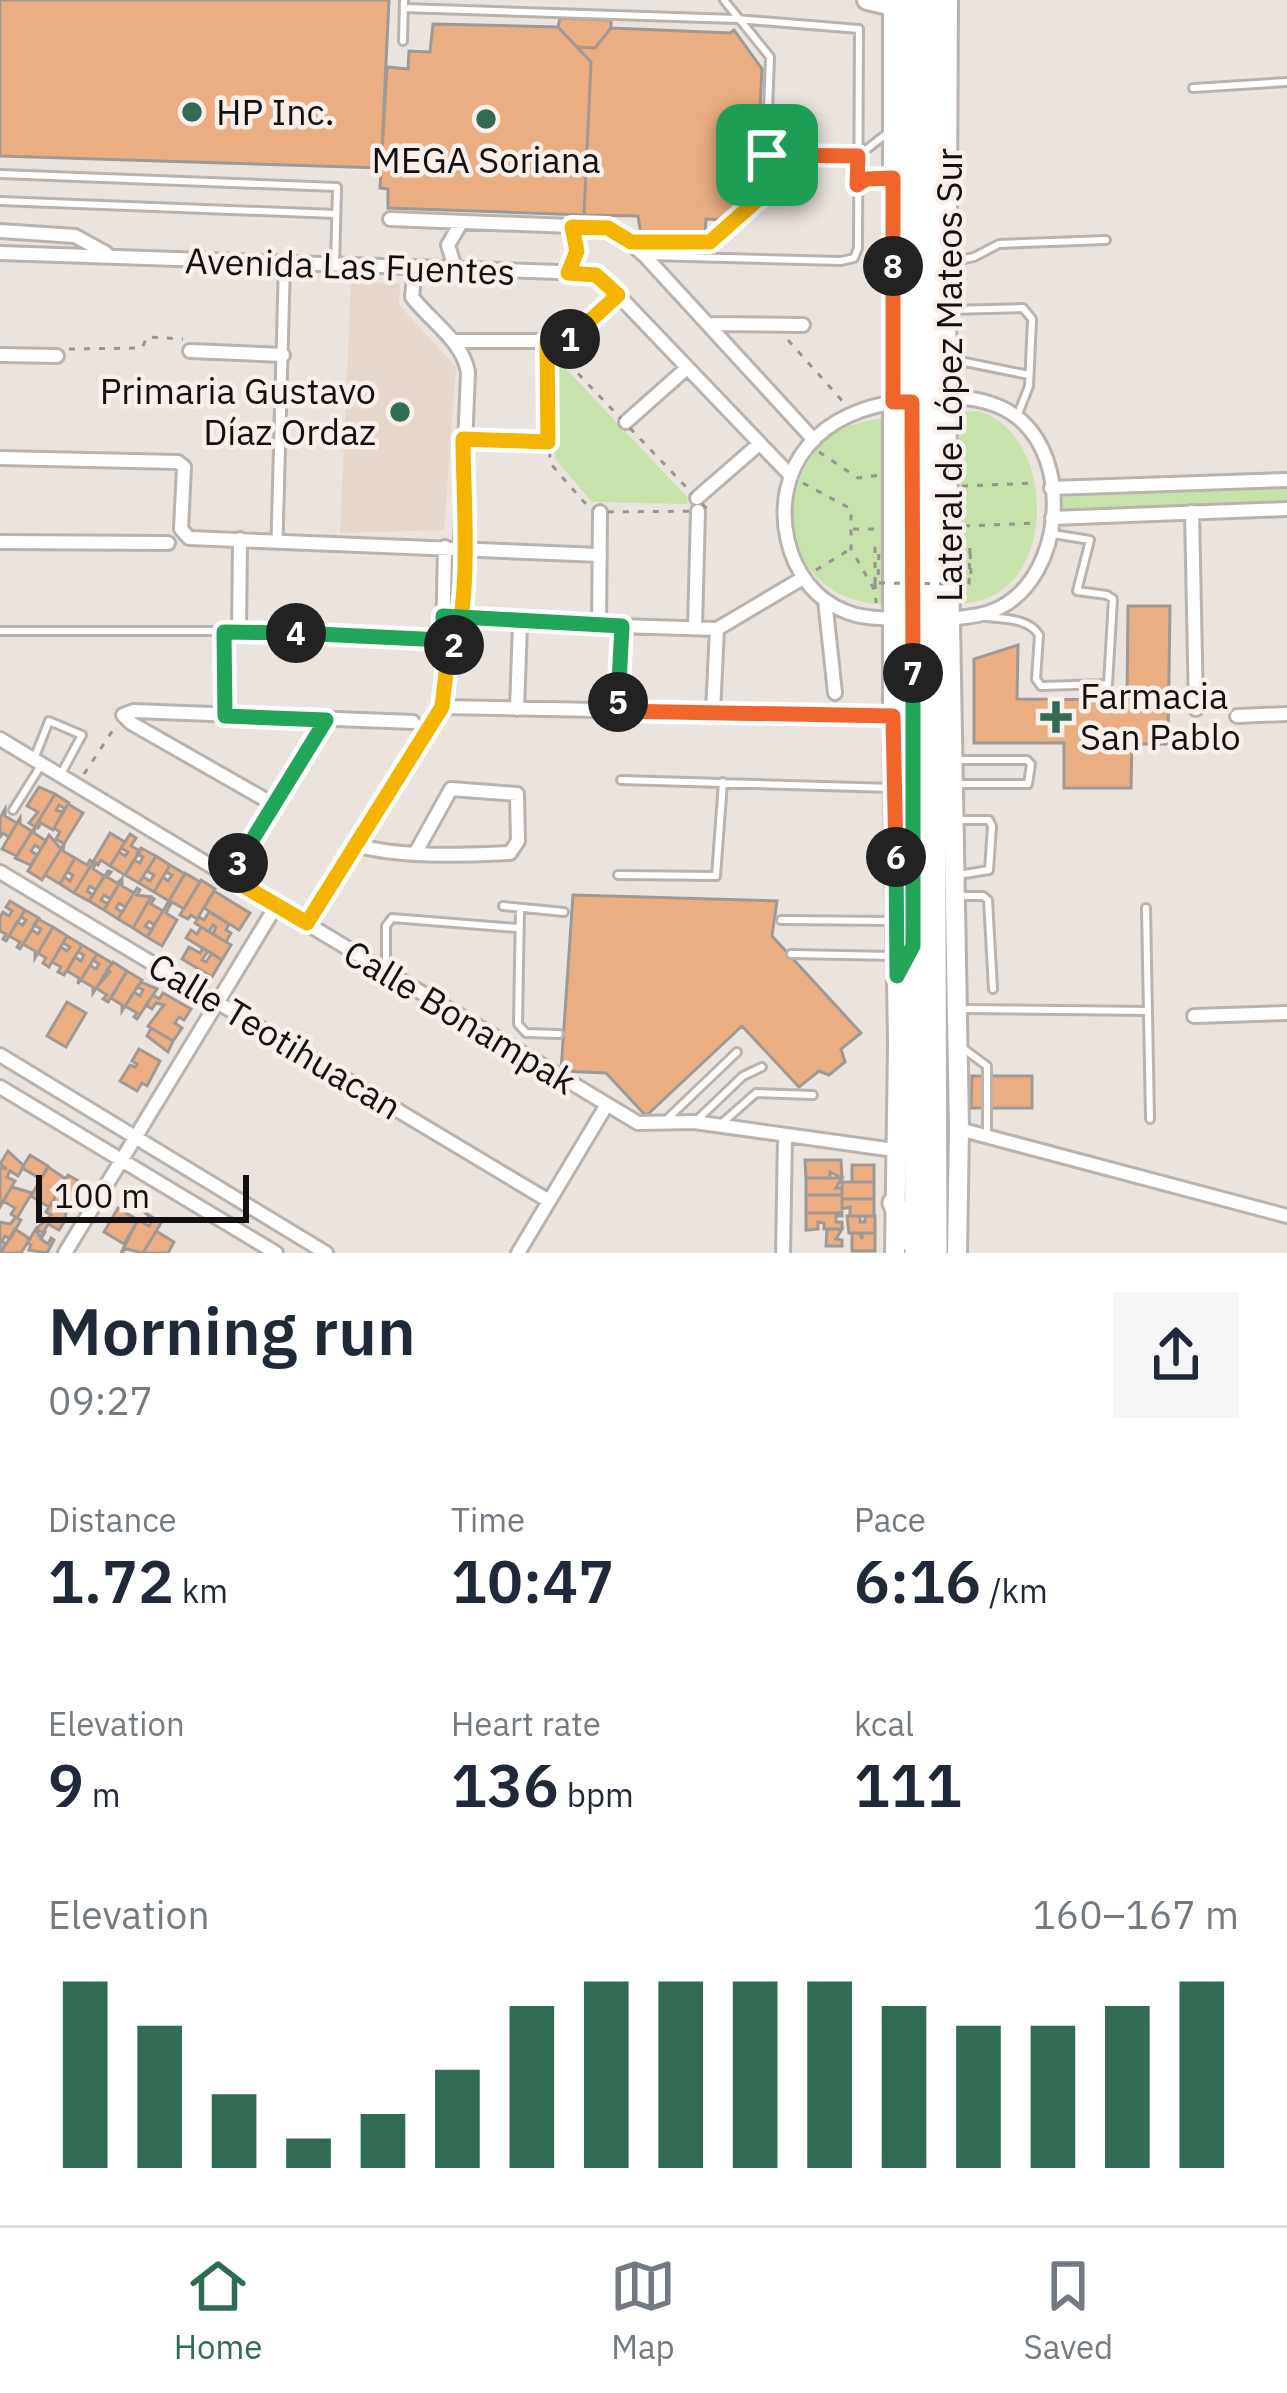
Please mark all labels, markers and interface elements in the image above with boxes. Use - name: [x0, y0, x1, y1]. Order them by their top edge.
- place label: HP Inc.: [216, 88, 335, 135]
- marker: HP Inc.: [179, 99, 205, 125]
- pin: [716, 104, 818, 206]
- marker: MEGA Soriana: [473, 106, 499, 132]
- icon: arrive: [734, 122, 800, 188]
- place label: MEGA Soriana: [372, 136, 601, 183]
- street label: Lateral de López Mateos Sur: [925, 148, 972, 602]
- street label: Avenida Las Fuentes: [184, 236, 516, 295]
- pin: 8: [863, 236, 923, 296]
- text: 8: [883, 244, 903, 287]
- pin: 1: [540, 309, 600, 369]
- text: 1: [560, 317, 580, 360]
- place label: Primaria Gustavo Díaz Ordaz: [100, 367, 376, 455]
- marker: Primaria Gustavo Díaz Ordaz: [387, 399, 413, 425]
- pin: 4: [266, 603, 326, 663]
- text: 4: [286, 611, 306, 654]
- pin: 2: [424, 615, 484, 675]
- text: 2: [444, 623, 464, 666]
- pin: 7: [883, 643, 943, 703]
- text: 7: [903, 651, 923, 694]
- pin: 5: [588, 672, 648, 732]
- place label: Farmacia San Pablo: [1080, 672, 1241, 760]
- text: 5: [608, 680, 628, 723]
- marker: Farmacia San Pablo: [1043, 704, 1069, 730]
- pin: 6: [866, 827, 926, 887]
- pin: 3: [208, 833, 268, 893]
- text: 6: [886, 835, 906, 878]
- text: 3: [228, 841, 248, 884]
- street label: Calle Bonampak: [335, 929, 585, 1104]
- street label: Calle Teotihuacan: [140, 942, 410, 1130]
- scale bar: [36, 1169, 249, 1222]
- text: 100 m: [54, 1174, 150, 1217]
- text: Morning run: [48, 1287, 416, 1373]
- button: share: [1113, 1292, 1239, 1418]
- text: 09:27: [48, 1375, 153, 1426]
- text: Distance: [48, 1498, 177, 1541]
- text: Time: [451, 1498, 525, 1541]
- text: Pace: [854, 1498, 926, 1541]
- text: 1.72: [48, 1541, 174, 1620]
- text: 10:47: [451, 1541, 614, 1620]
- text: 6:16: [854, 1541, 981, 1620]
- text: km: [174, 1569, 228, 1612]
- text: /km: [981, 1569, 1048, 1612]
- text: Elevation: [48, 1702, 185, 1745]
- text: Heart rate: [451, 1702, 601, 1745]
- text: kcal: [854, 1702, 914, 1745]
- text: 9: [48, 1745, 84, 1824]
- text: 136: [451, 1745, 559, 1824]
- text: 111: [854, 1745, 962, 1824]
- text: m: [84, 1773, 121, 1816]
- text: bpm: [559, 1773, 634, 1816]
- text: Elevation: [48, 1889, 210, 1940]
- text: 160–167 m: [1032, 1889, 1239, 1940]
- tab: Home: [174, 2253, 262, 2368]
- tab: Map: [610, 2253, 676, 2368]
- tab: Saved: [1023, 2253, 1113, 2368]

